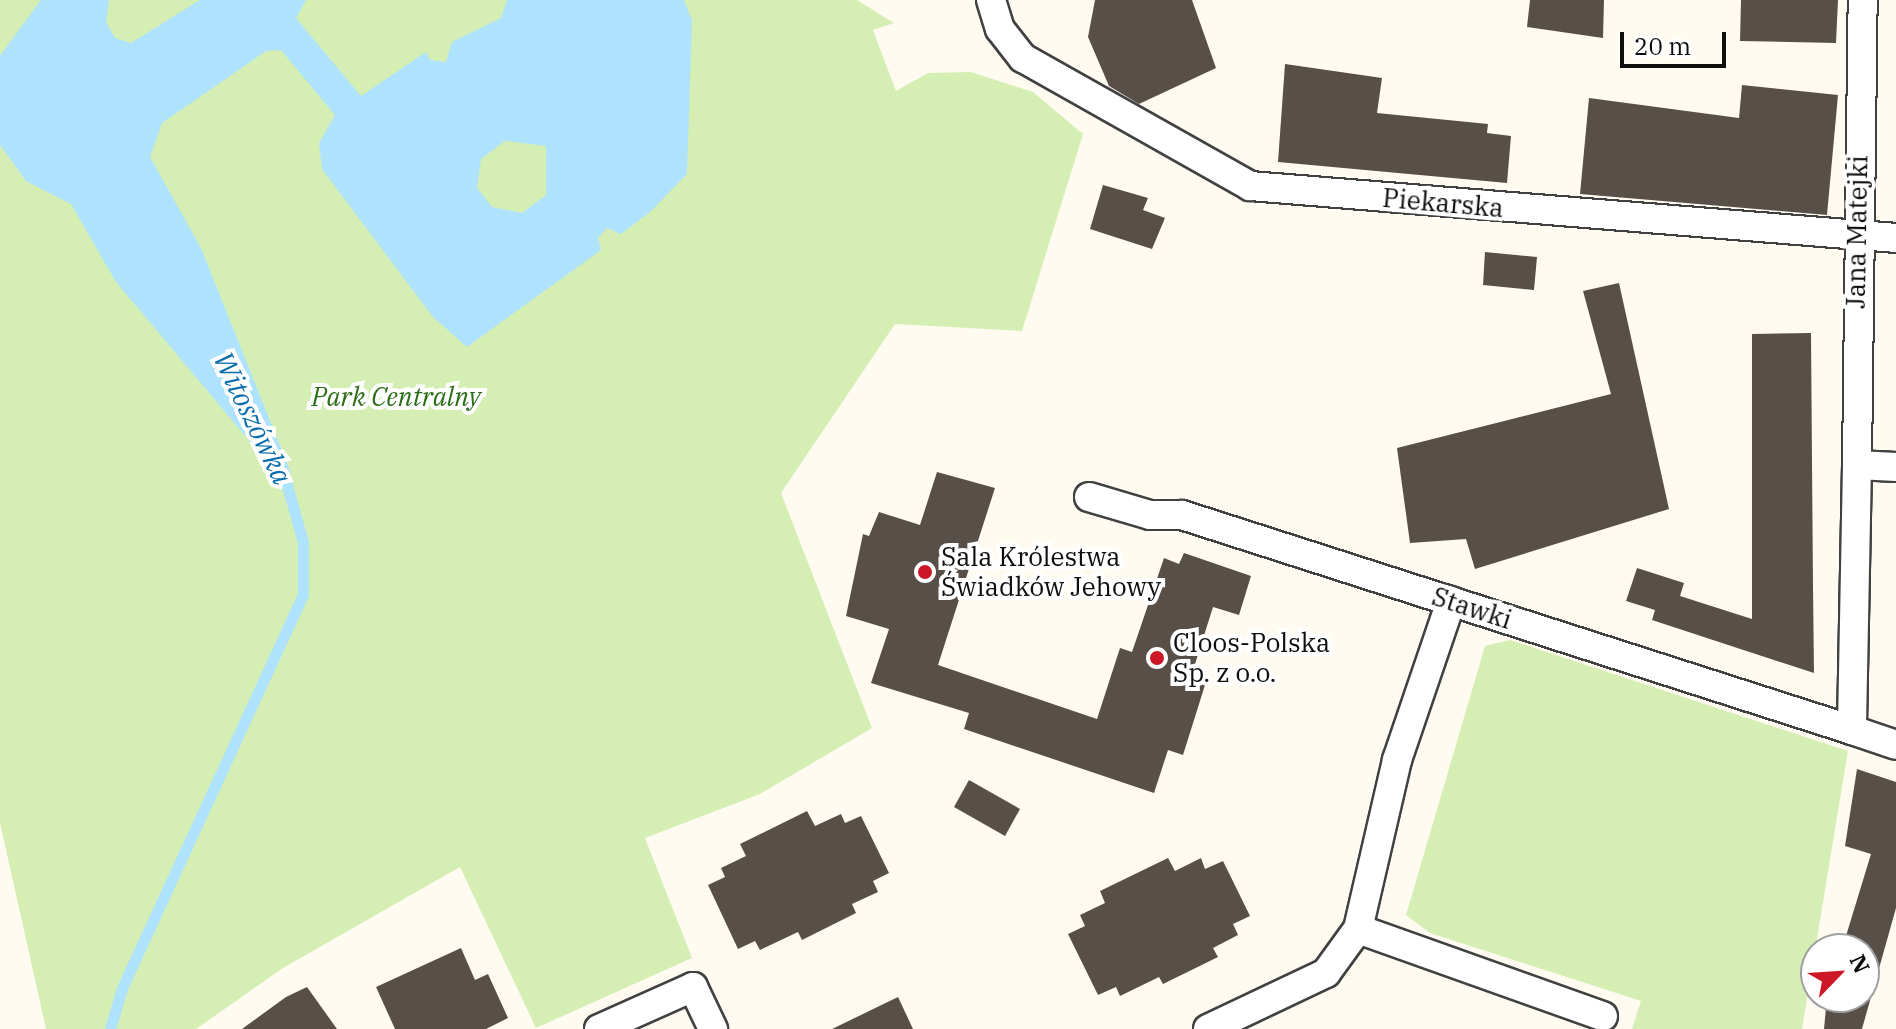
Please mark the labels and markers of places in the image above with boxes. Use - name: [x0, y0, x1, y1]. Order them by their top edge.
- place label: Sala Królestwa Świadków Jehowy: [941, 541, 1161, 602]
- marker: Sala Królestwa Świadków Jehowy: [916, 563, 934, 581]
- place label: Cloos-Polska Sp. z o.o.: [1173, 627, 1330, 688]
- marker: Cloos-Polska Sp. z o.o.: [1148, 649, 1166, 667]

